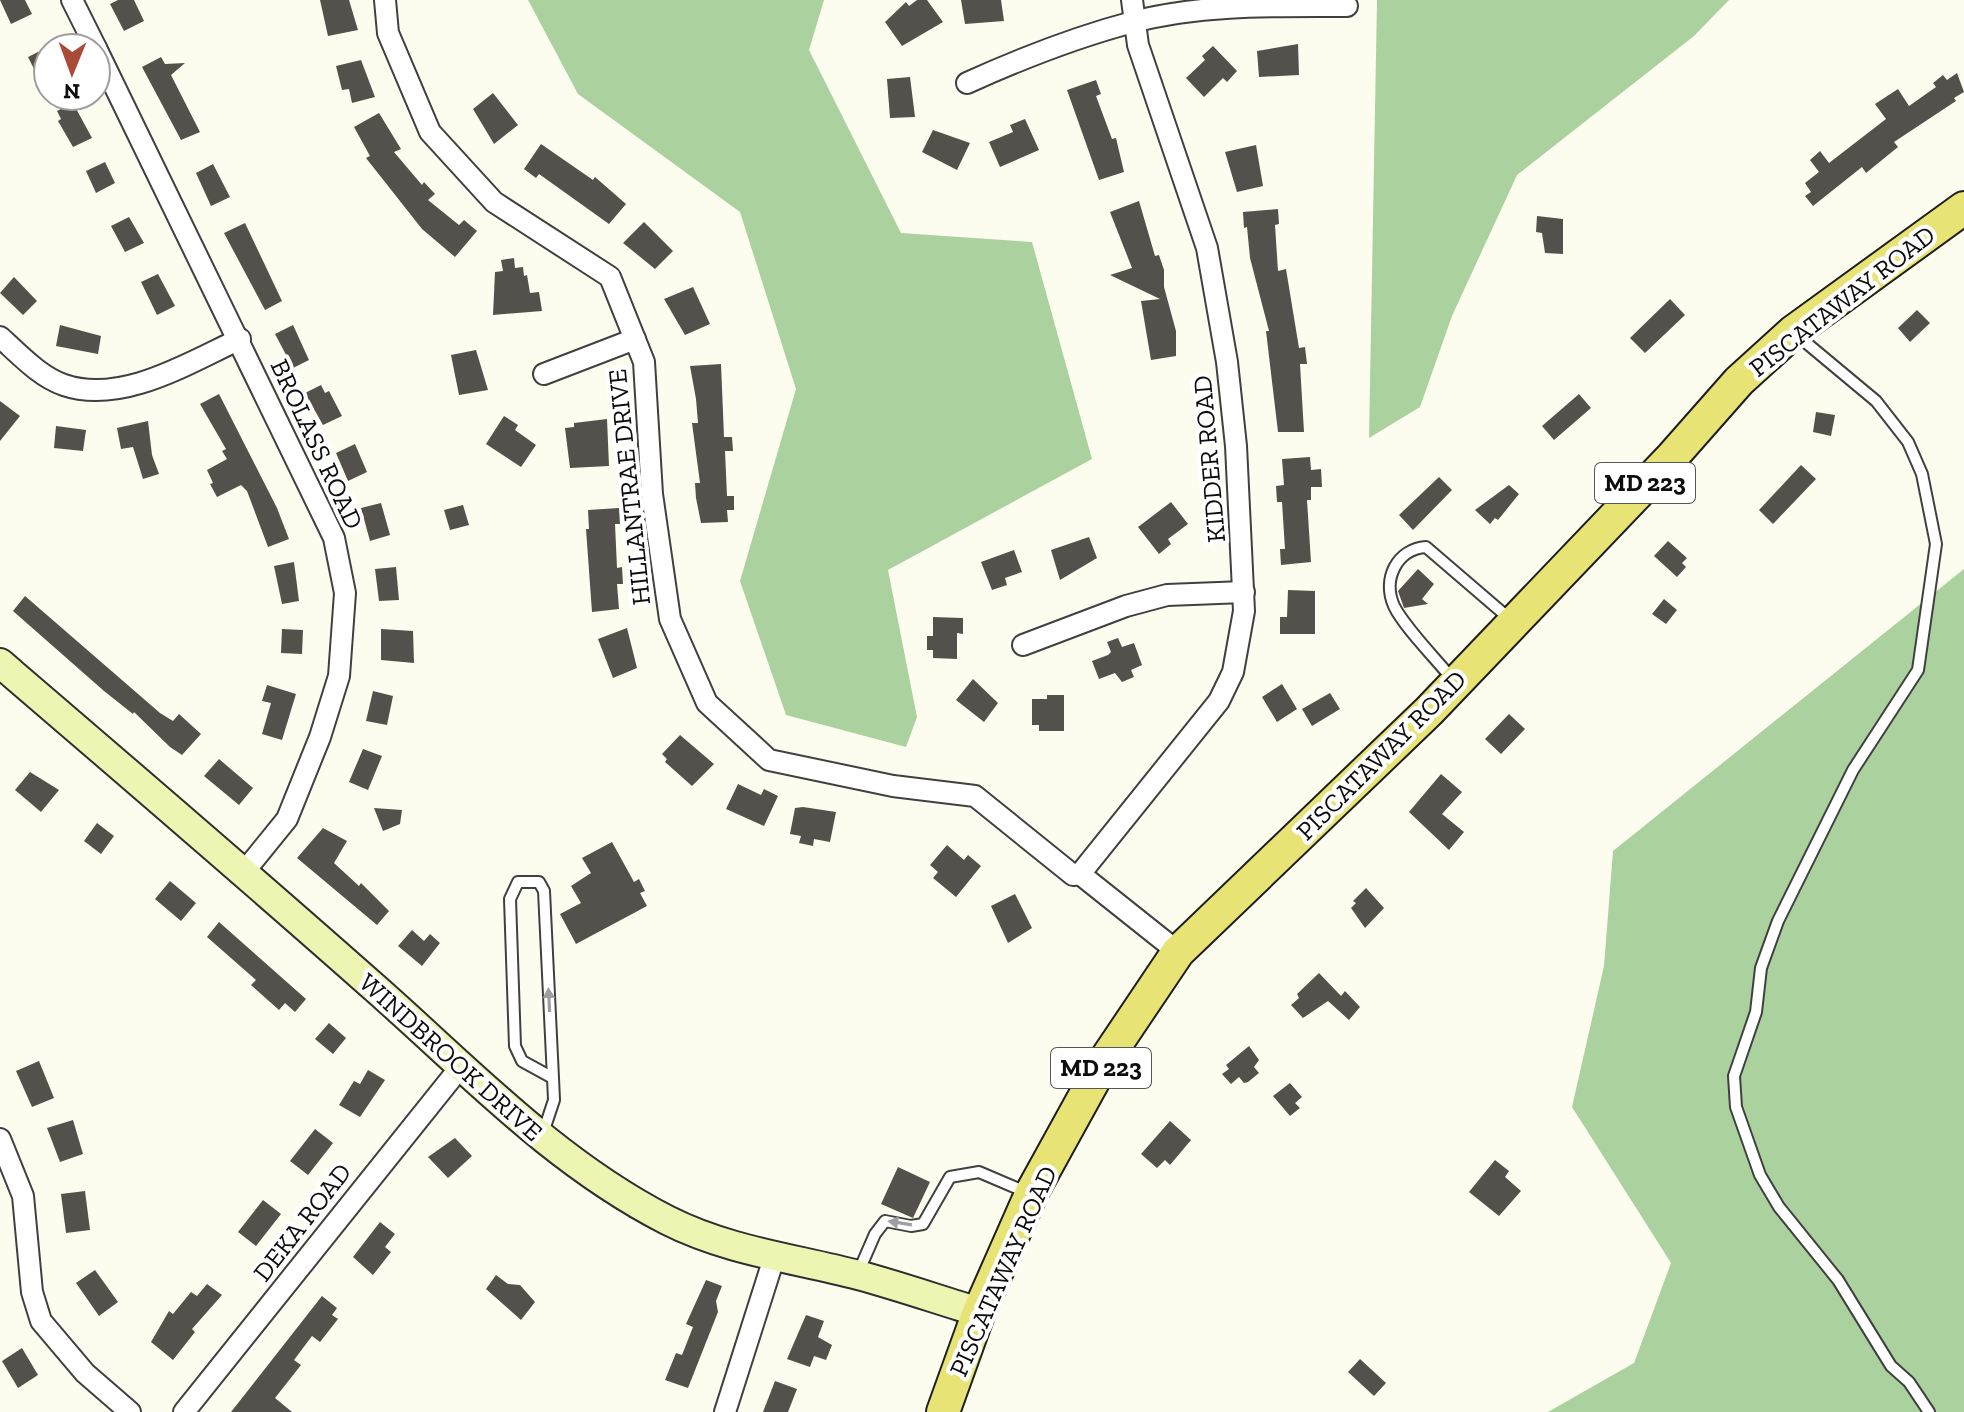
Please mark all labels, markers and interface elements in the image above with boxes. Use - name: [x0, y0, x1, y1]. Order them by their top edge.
- north arrow: [32, 32, 112, 112]
- text: N: [63, 78, 80, 105]
- street label: PISCATAWAY ROAD: [1743, 218, 1941, 384]
- street label: BROLASS ROAD: [264, 354, 370, 534]
- street label: HILLANTRAE DRIVE: [601, 367, 657, 607]
- street label: KIDDER ROAD: [1186, 374, 1232, 544]
- road number: MD 223: [1595, 463, 1695, 503]
- street label: PISCATAWAY ROAD: [1289, 663, 1473, 847]
- street label: WINDBROOK DRIVE: [353, 966, 549, 1148]
- one-way arrow: [542, 987, 555, 1012]
- road number: MD 223: [1051, 1048, 1151, 1088]
- street label: DEKA ROAD: [246, 1157, 358, 1287]
- street label: PISCATAWAY ROAD: [942, 1161, 1064, 1381]
- one-way arrow: [888, 1217, 913, 1229]

